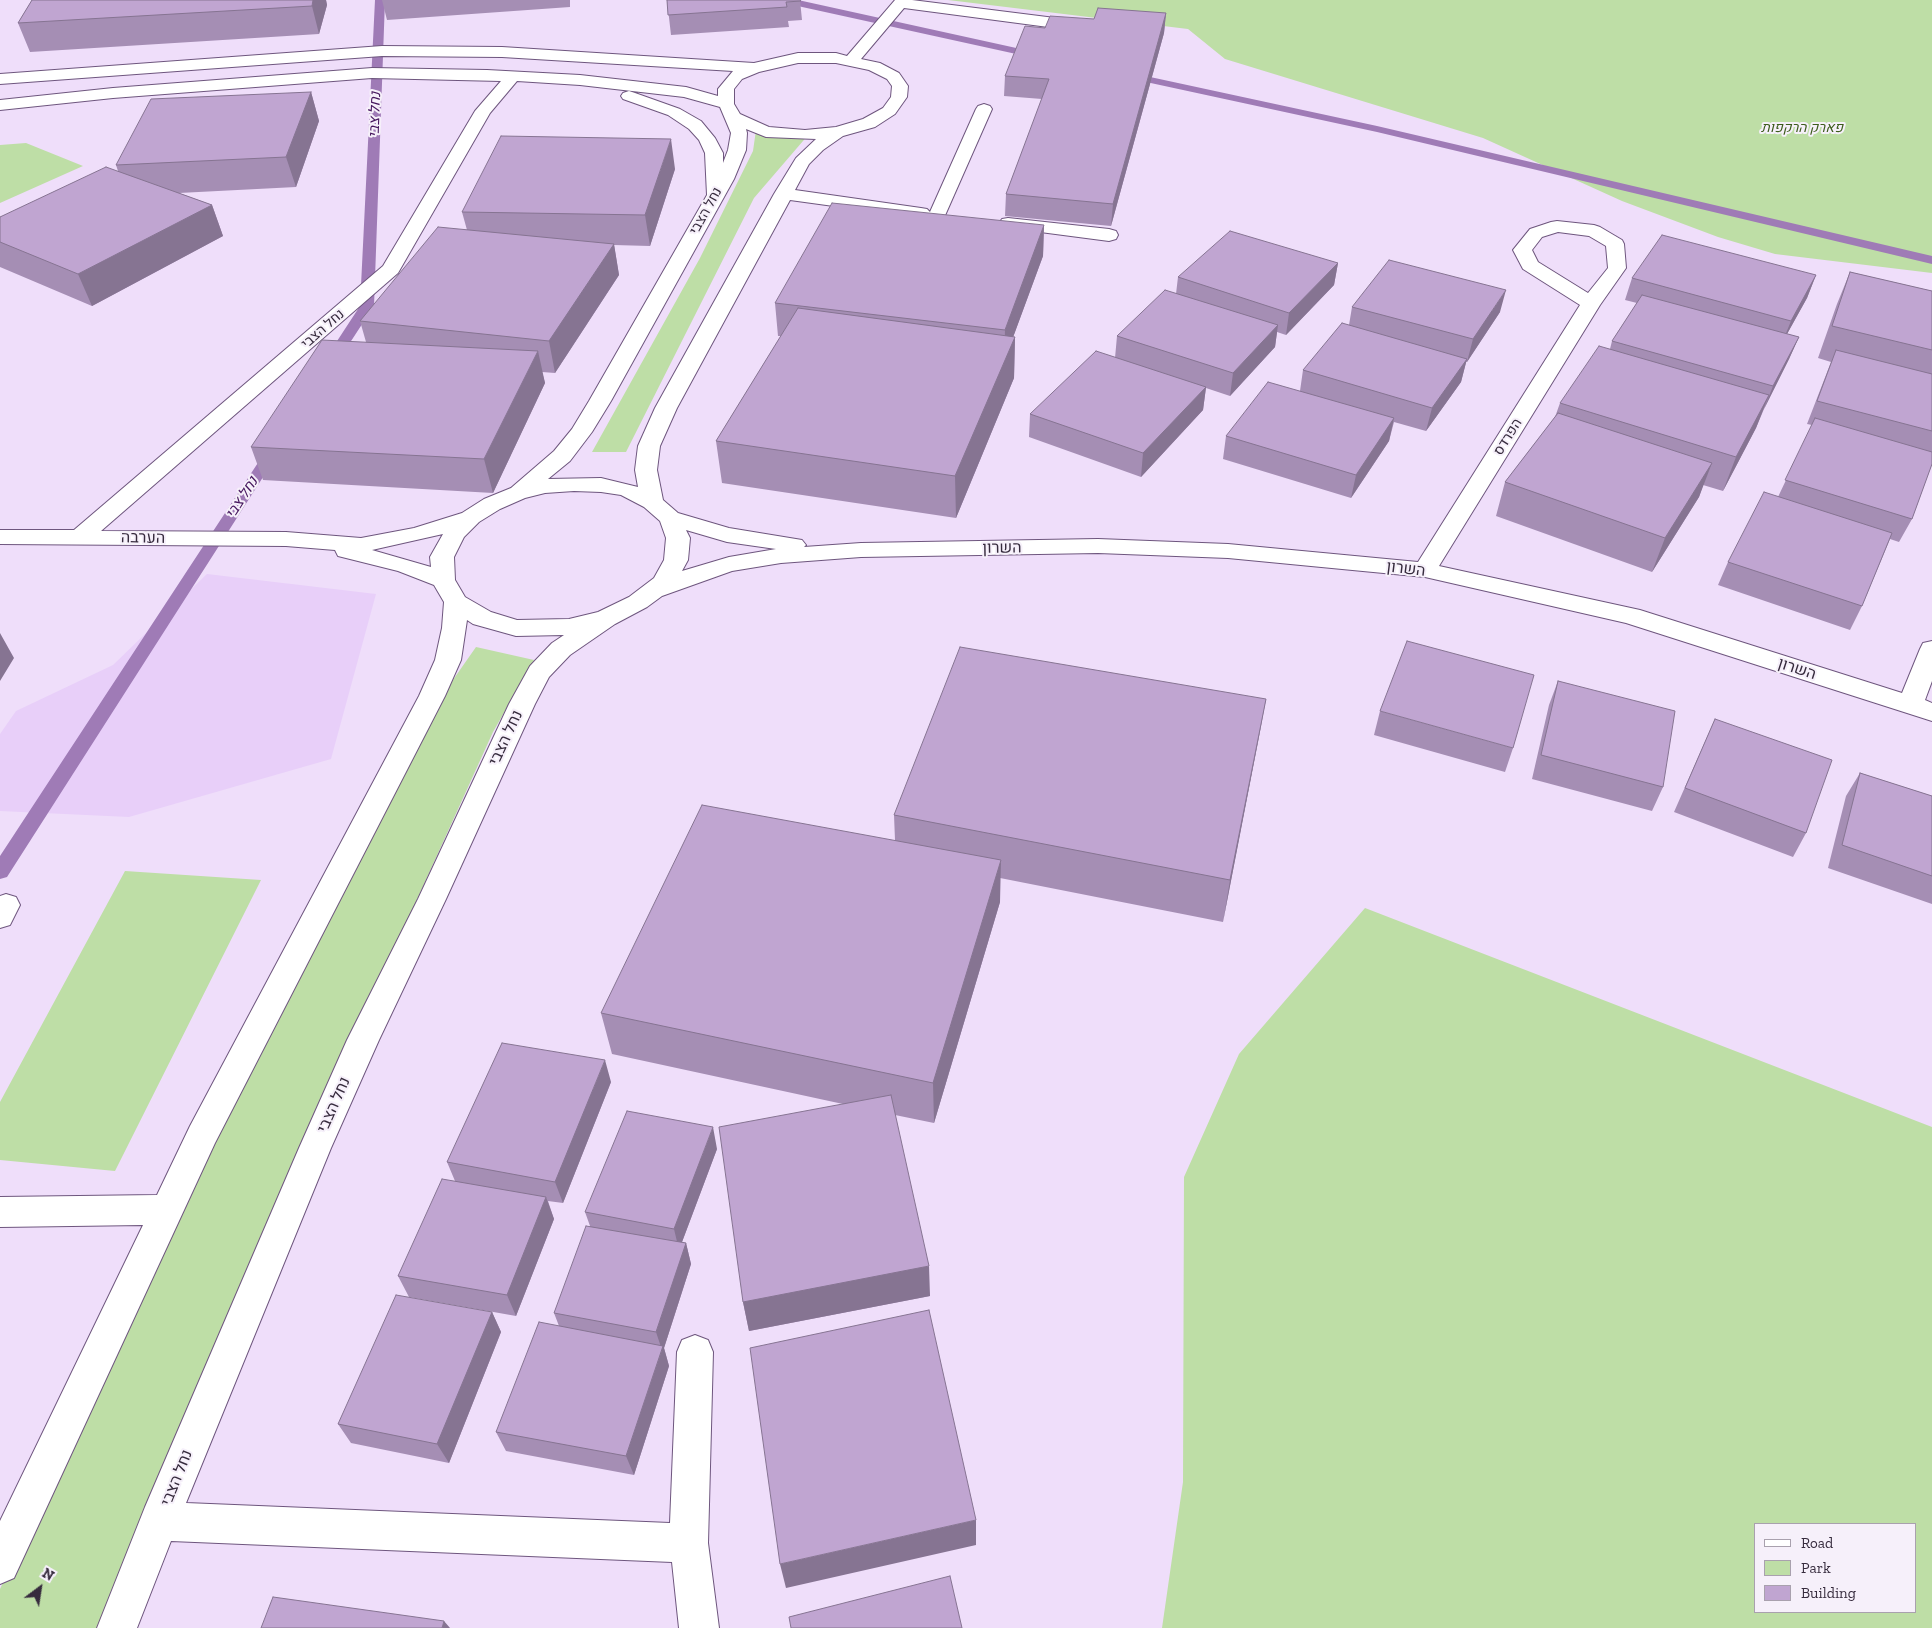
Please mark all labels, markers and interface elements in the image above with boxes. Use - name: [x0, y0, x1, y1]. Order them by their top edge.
- water label: נחל צבי: [365, 92, 385, 138]
- park label: פארק הרקפות: [1761, 120, 1843, 136]
- street label: נחל הצבי: [686, 184, 726, 238]
- street label: נחל הצבי: [298, 306, 348, 352]
- street label: הפרדס: [1490, 416, 1526, 458]
- water label: נחל צבי: [222, 474, 262, 522]
- street label: הערבה: [121, 528, 165, 548]
- street label: השרון: [982, 538, 1022, 558]
- street label: השרון: [1385, 557, 1427, 581]
- street label: השרון: [1775, 654, 1819, 684]
- street label: נחל הצבי: [485, 707, 527, 769]
- street label: נחל הצבי: [313, 1074, 355, 1136]
- street label: נחל הצבי: [157, 1447, 197, 1509]
- legend: [1754, 1523, 1917, 1613]
- text: Road: [1801, 1534, 1833, 1552]
- text: Park: [1801, 1559, 1831, 1577]
- north arrow: [15, 1563, 65, 1613]
- text: N: [39, 1565, 57, 1585]
- text: Building: [1801, 1584, 1856, 1602]

